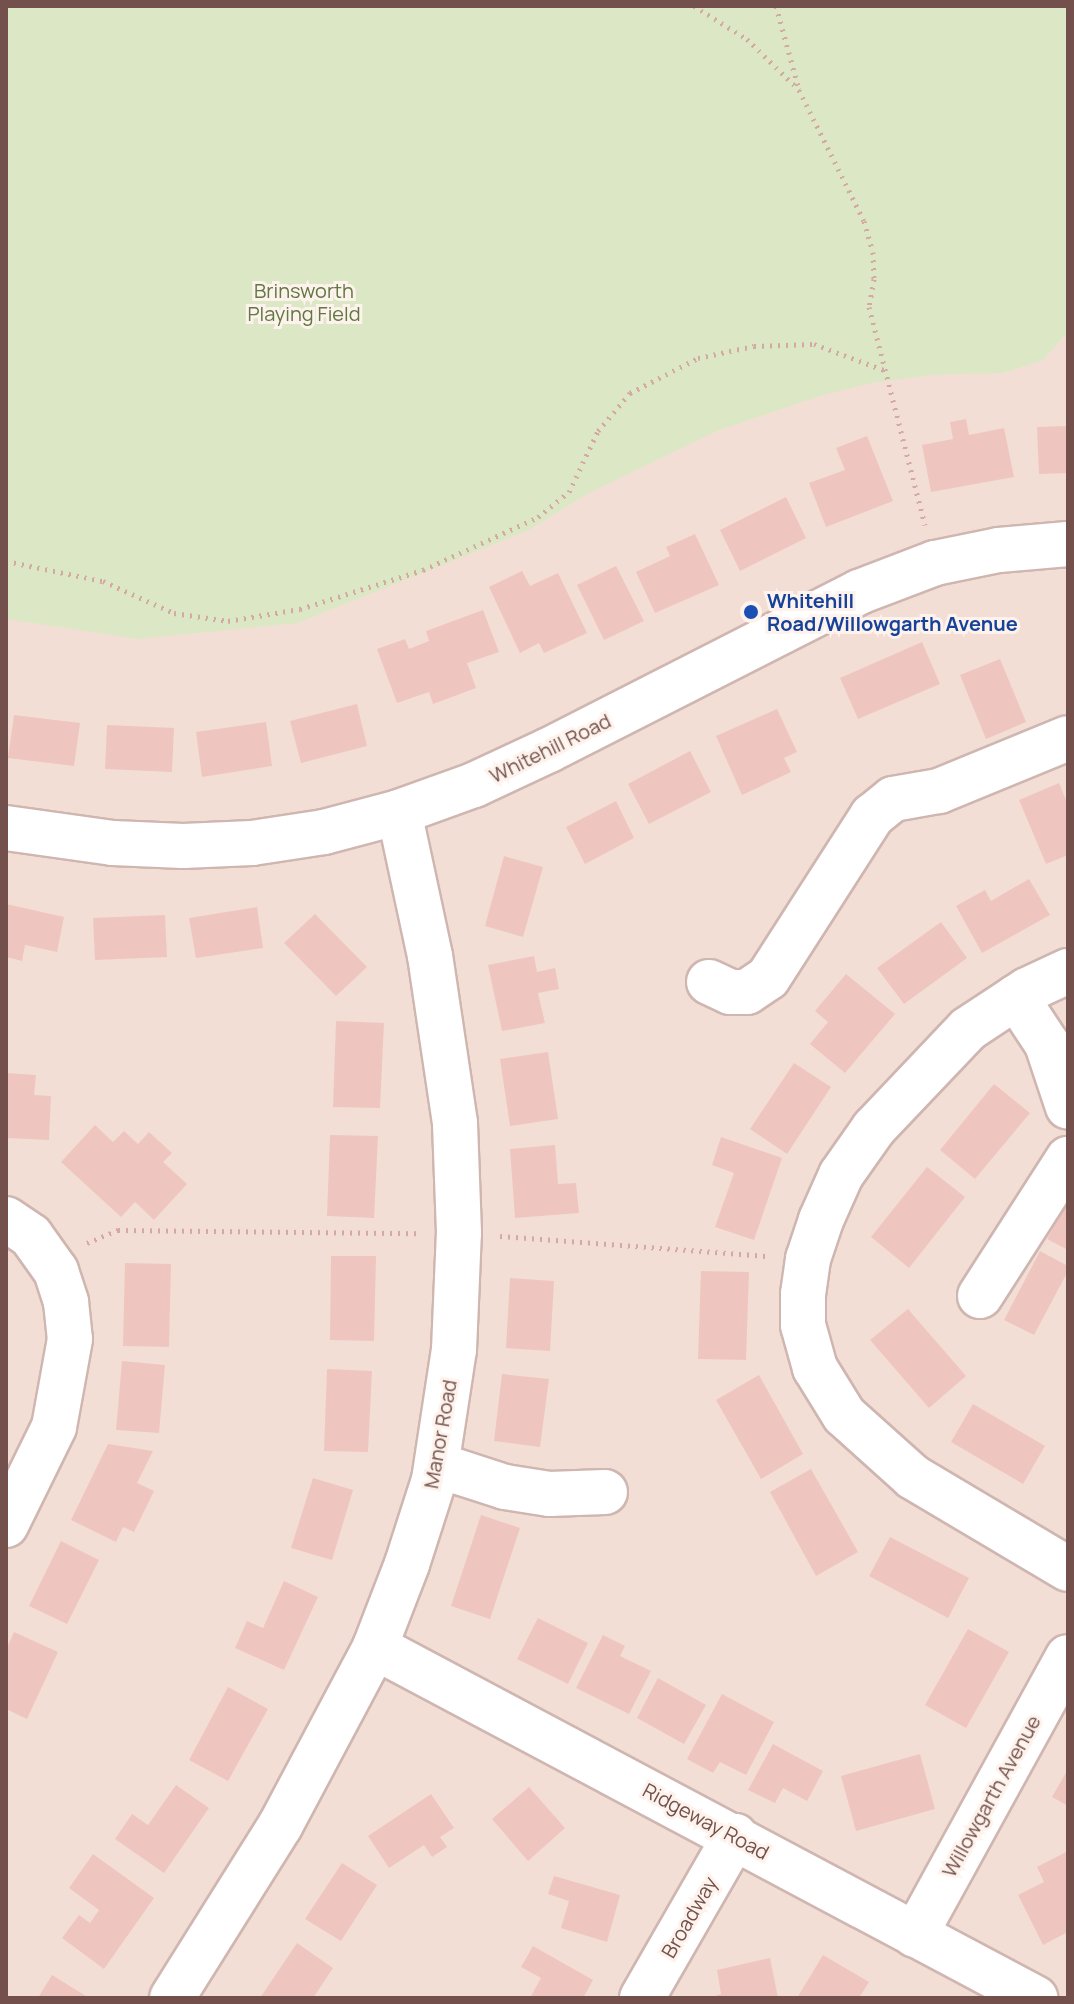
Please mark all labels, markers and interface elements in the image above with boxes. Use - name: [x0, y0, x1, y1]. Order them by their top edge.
- park label: Brinsworth Playing Field: [247, 279, 361, 326]
- place label: Whitehill Road/Willowgarth Avenue: [767, 588, 1018, 635]
- marker: Whitehill Road/Willowgarth Avenue: [742, 603, 760, 621]
- street label: Whitehill Road: [485, 708, 615, 788]
- street label: Manor Road: [419, 1378, 461, 1490]
- street label: Willowgarth Avenue: [937, 1711, 1045, 1881]
- street label: Ridgeway Road: [639, 1778, 773, 1864]
- street label: Broadway: [656, 1872, 722, 1962]

